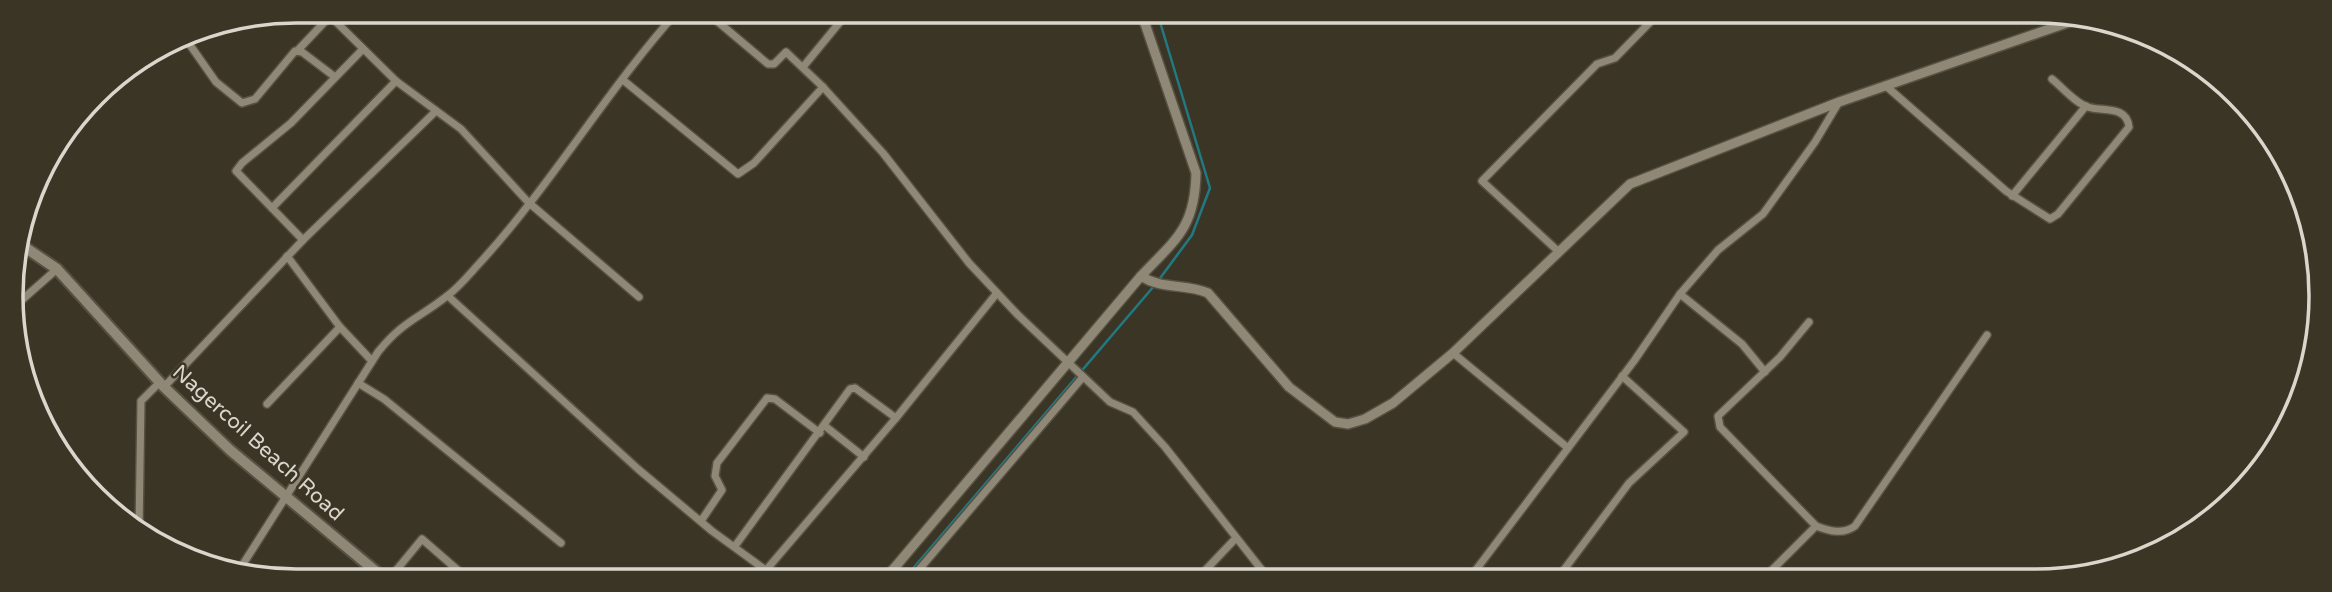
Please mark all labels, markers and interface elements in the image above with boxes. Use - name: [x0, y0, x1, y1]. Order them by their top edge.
- street label: Nagercoil Beach Road: [167, 360, 349, 526]

